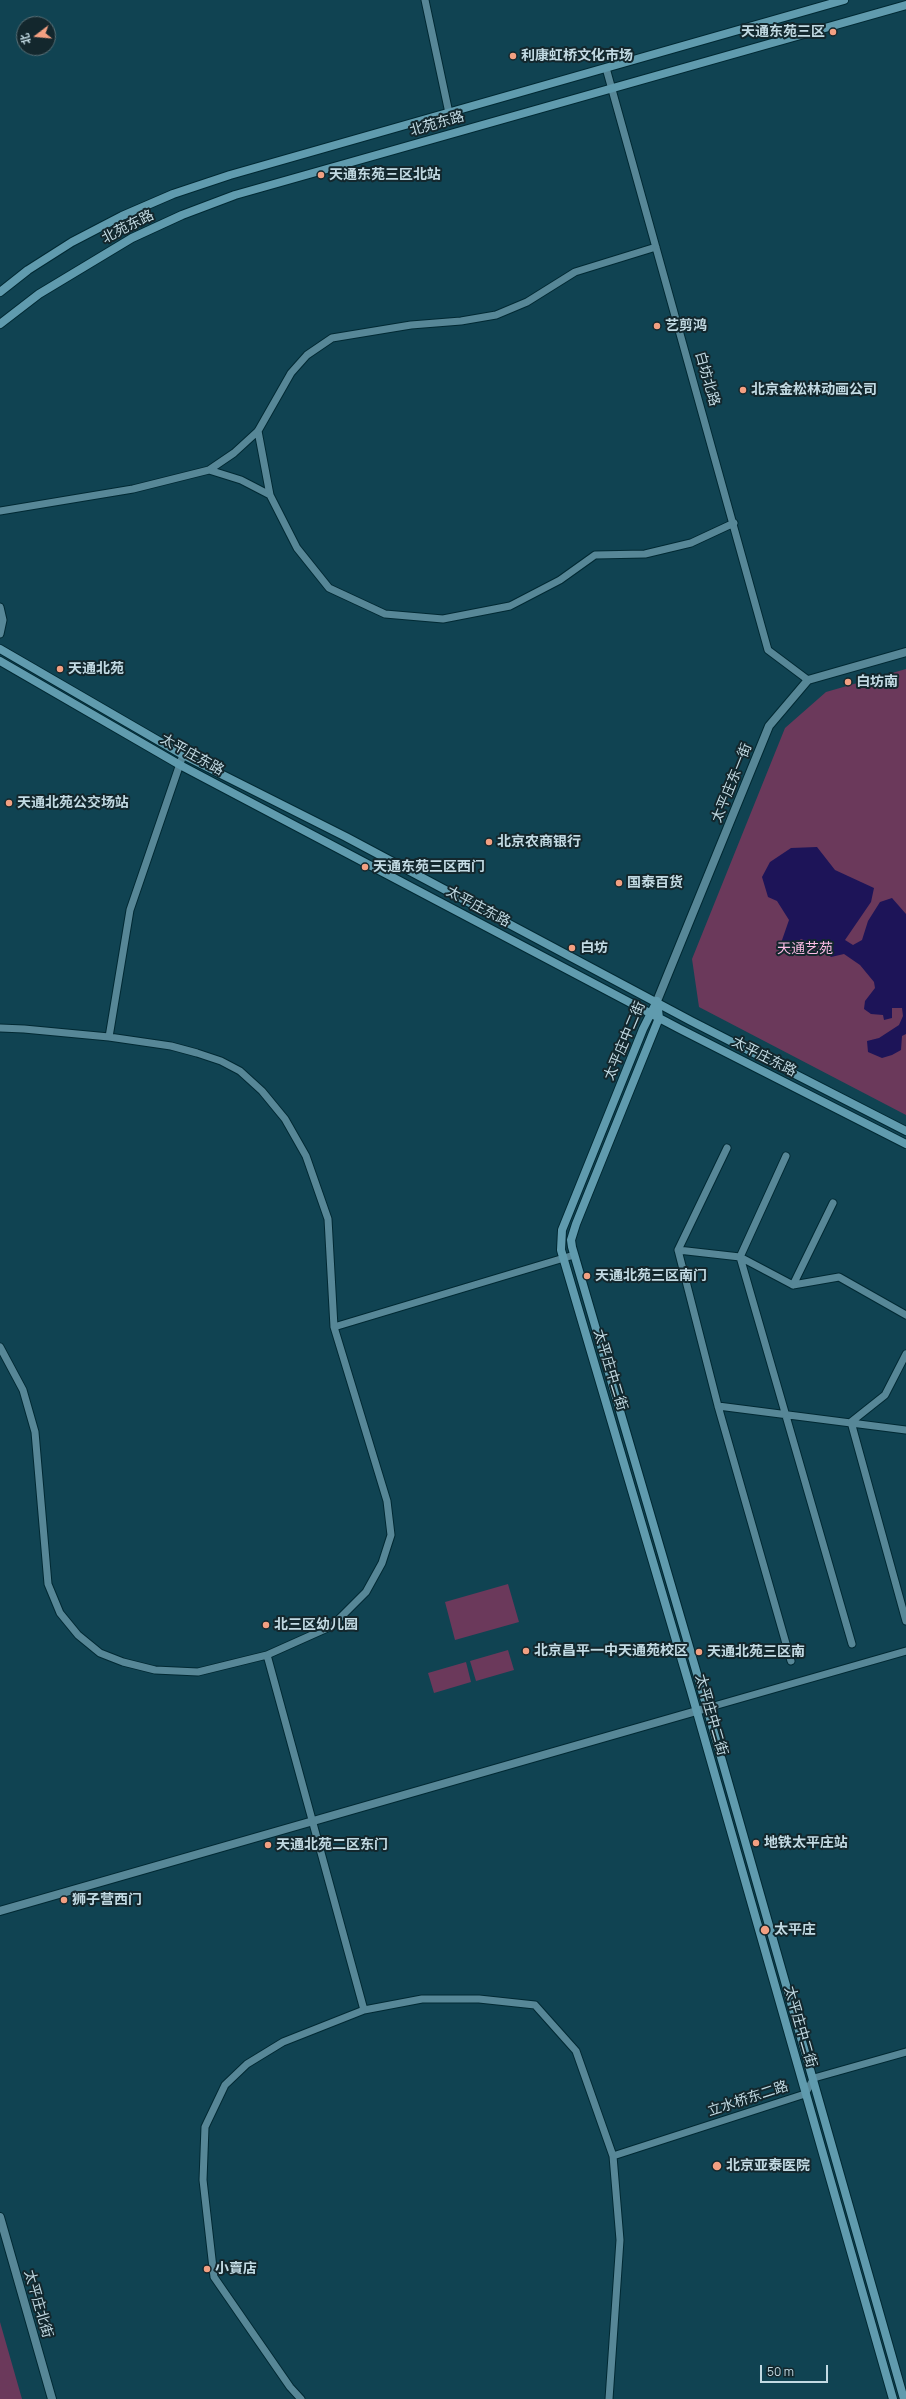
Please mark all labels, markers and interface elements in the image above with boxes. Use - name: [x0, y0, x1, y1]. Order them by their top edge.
- north arrow: [16, 16, 56, 56]
- place label: 天通东苑三区: [741, 24, 825, 40]
- marker: 天通东苑三区: [828, 27, 838, 37]
- text: 北: [16, 32, 34, 47]
- place label: 利康虹桥文化市场: [521, 48, 633, 64]
- marker: 利康虹桥文化市场: [508, 51, 518, 61]
- street label: 北苑东路: [408, 108, 466, 140]
- place label: 天通东苑三区北站: [329, 167, 441, 183]
- marker: 天通东苑三区北站: [316, 170, 326, 180]
- street label: 北苑东路: [99, 207, 157, 247]
- place label: 艺剪鸿: [665, 318, 707, 334]
- marker: 艺剪鸿: [652, 321, 662, 331]
- street label: 白坊北路: [691, 350, 723, 408]
- place label: 北京金松林动画公司: [751, 382, 877, 398]
- marker: 北京金松林动画公司: [738, 385, 748, 395]
- place label: 天通北苑: [68, 661, 124, 677]
- marker: 天通北苑: [55, 664, 65, 674]
- place label: 白坊南: [856, 674, 898, 690]
- marker: 白坊南: [843, 677, 853, 687]
- street label: 太平庄东路: [157, 731, 227, 779]
- street label: 太平庄东一街: [708, 741, 756, 825]
- place label: 天通北苑公交场站: [17, 795, 129, 811]
- marker: 天通北苑公交场站: [4, 798, 14, 808]
- place label: 北京农商银行: [497, 834, 581, 850]
- marker: 北京农商银行: [484, 837, 494, 847]
- place label: 天通东苑三区西门: [373, 859, 485, 875]
- marker: 天通东苑三区西门: [360, 862, 370, 872]
- place label: 国泰百货: [627, 875, 683, 891]
- marker: 国泰百货: [614, 878, 624, 888]
- street label: 太平庄东路: [443, 883, 513, 931]
- place label: 白坊: [580, 940, 608, 956]
- park label: 天通艺苑: [777, 941, 833, 957]
- marker: 白坊: [567, 943, 577, 953]
- street label: 太平庄中二街: [601, 999, 649, 1083]
- street label: 太平庄东路: [729, 1034, 799, 1080]
- place label: 天通北苑三区南门: [595, 1268, 707, 1284]
- marker: 天通北苑三区南门: [582, 1271, 592, 1281]
- street label: 太平庄中二街: [590, 1327, 630, 1413]
- place label: 北三区幼儿园: [274, 1617, 358, 1633]
- marker: 北三区幼儿园: [261, 1620, 271, 1630]
- place label: 北京昌平一中天通苑校区: [534, 1643, 688, 1659]
- place label: 天通北苑三区南: [707, 1644, 805, 1660]
- marker: 北京昌平一中天通苑校区: [521, 1646, 531, 1656]
- marker: 天通北苑三区南: [694, 1647, 704, 1657]
- street label: 太平庄中二街: [691, 1672, 731, 1758]
- place label: 地铁太平庄站: [764, 1835, 848, 1851]
- place label: 天通北苑二区东门: [276, 1837, 388, 1853]
- marker: 地铁太平庄站: [751, 1838, 761, 1848]
- marker: 天通北苑二区东门: [263, 1840, 273, 1850]
- place label: 狮子营西门: [72, 1892, 142, 1908]
- marker: 狮子营西门: [59, 1895, 69, 1905]
- place label: 太平庄: [774, 1922, 816, 1938]
- marker: 太平庄: [759, 1924, 771, 1936]
- street label: 太平庄中二街: [780, 1984, 820, 2070]
- street label: 立水桥东二路: [705, 2078, 791, 2120]
- place label: 北京亚泰医院: [726, 2158, 810, 2174]
- marker: 北京亚泰医院: [711, 2160, 723, 2172]
- place label: 小賣店: [215, 2261, 257, 2277]
- marker: 小賣店: [202, 2264, 212, 2274]
- street label: 太平庄北街: [20, 2268, 56, 2340]
- scale bar: [762, 2357, 830, 2383]
- text: 50 m: [767, 2363, 794, 2380]

